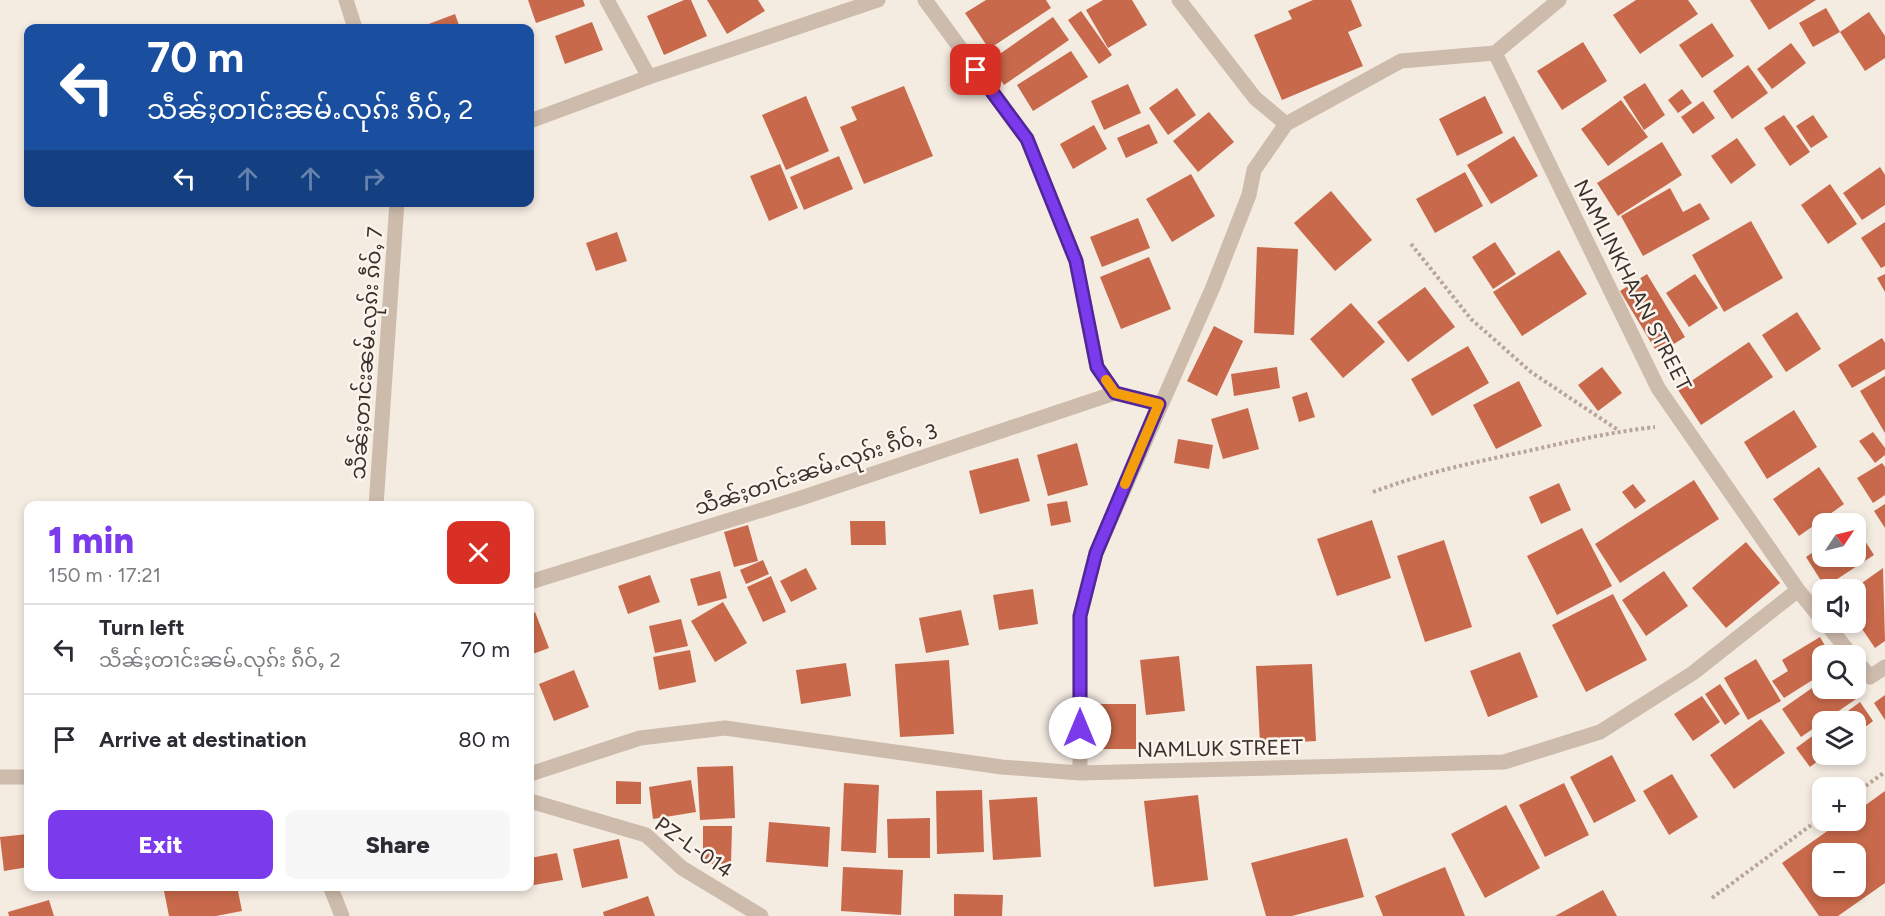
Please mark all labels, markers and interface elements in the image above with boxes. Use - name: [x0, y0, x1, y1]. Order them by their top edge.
- text: 70 m: [147, 32, 244, 83]
- pin: [950, 44, 1001, 95]
- icon: left: [48, 48, 126, 126]
- icon: arrive: [959, 53, 992, 86]
- text: သဵၼ်ႈတၢင်းၼမ်ႉလုၵ်း ၵဵဝ်ႇ 2: [147, 93, 473, 126]
- icon: left: [168, 162, 201, 195]
- icon: ahead: [231, 162, 264, 195]
- icon: ahead: [294, 162, 327, 195]
- icon: right: [357, 162, 390, 195]
- street label: NAMLINKHAAN STREET: [1569, 175, 1697, 395]
- street label: သဵၼ်ႈတၢင်းၼမ်ႉလုၵ်း ၵဵဝ်ႇ 7: [342, 226, 392, 481]
- street label: သဵၼ်ႈတၢင်းၼမ်ႉလုၵ်း ၵဵဝ်ႇ 3: [691, 415, 942, 525]
- north arrow: [1812, 513, 1866, 567]
- map controls: [1812, 513, 1866, 897]
- text: 1 min: [48, 519, 134, 562]
- button: close: [447, 521, 510, 584]
- text: 150 m · 17:21: [48, 563, 161, 587]
- button: sound: [1812, 579, 1866, 633]
- text: Turn left: [99, 614, 185, 641]
- icon: left: [48, 633, 81, 666]
- text: 70 m: [460, 636, 510, 663]
- button: search: [1812, 645, 1866, 699]
- text: သဵၼ်ႈတၢင်းၼမ်ႉလုၵ်း ၵဵဝ်ႇ 2: [99, 648, 341, 672]
- position arrow: [1048, 696, 1112, 760]
- button: layers: [1812, 711, 1866, 765]
- icon: arrive: [48, 723, 81, 756]
- text: Arrive at destination: [99, 726, 307, 753]
- text: 80 m: [458, 726, 510, 753]
- street label: NAMLUK STREET: [1137, 734, 1304, 762]
- button: +: [1812, 777, 1866, 831]
- button: Exit: [48, 810, 273, 879]
- button: Share: [285, 810, 510, 879]
- street label: PZ-L-014: [650, 811, 738, 883]
- button: −: [1812, 843, 1866, 897]

